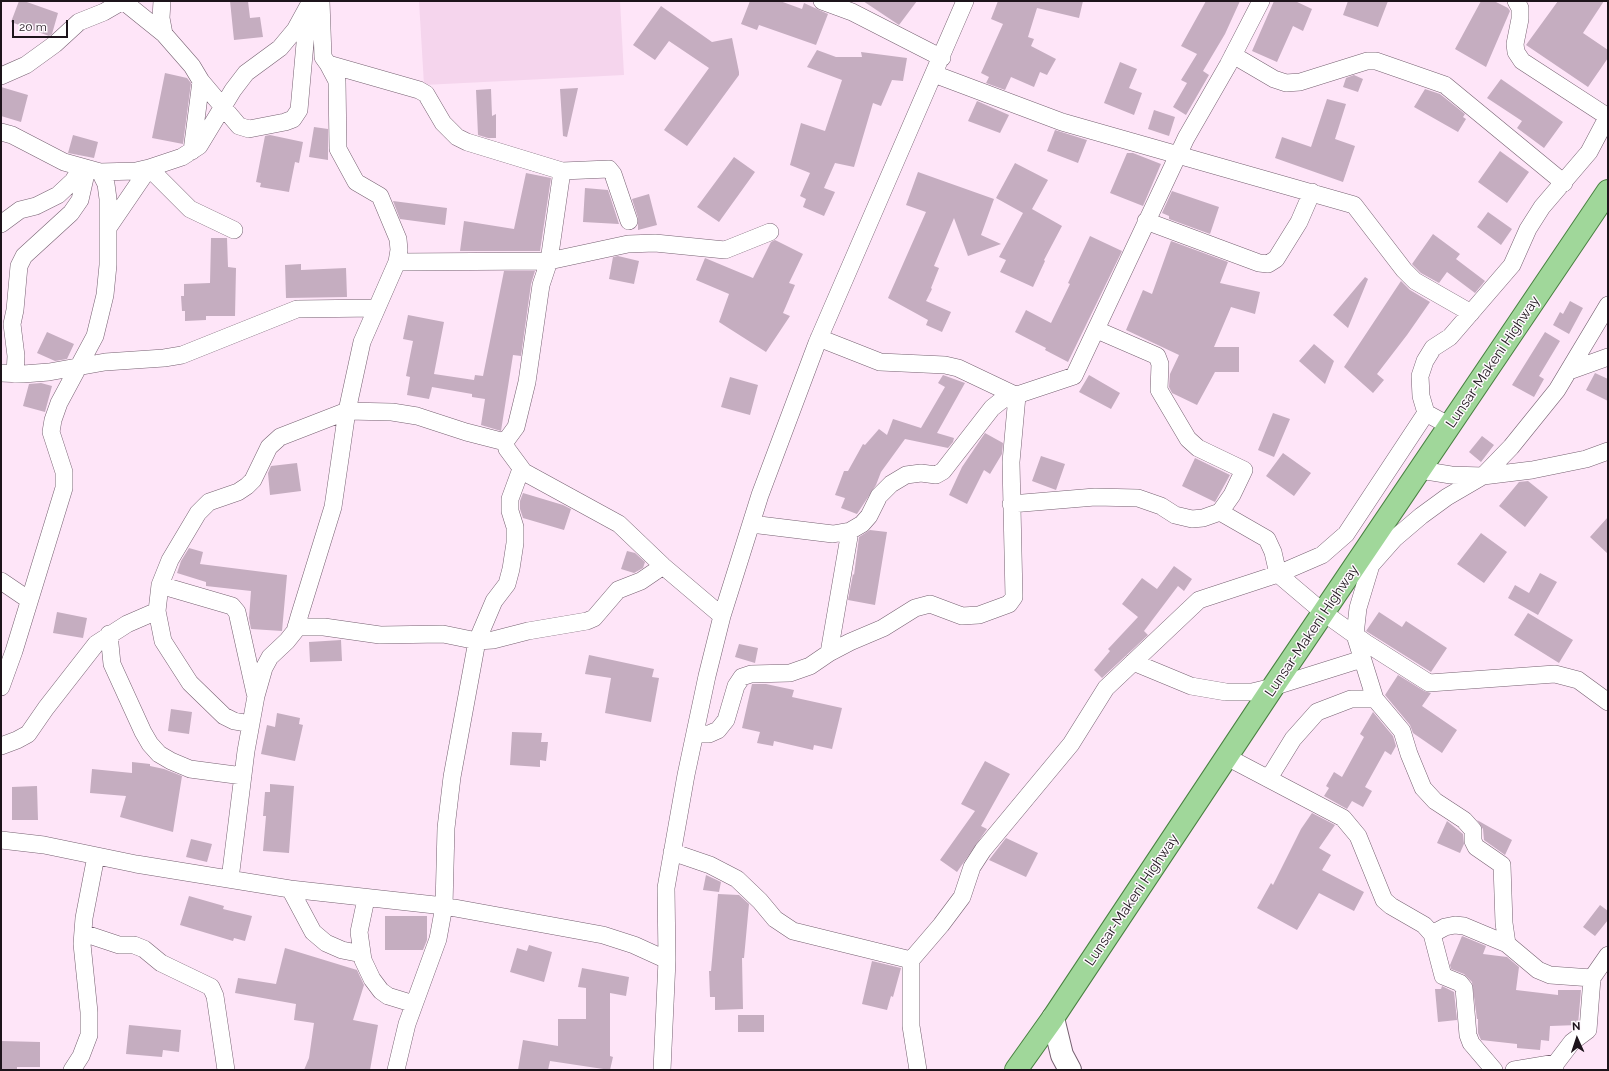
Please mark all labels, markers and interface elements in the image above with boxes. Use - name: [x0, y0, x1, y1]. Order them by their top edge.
- scale bar: [14, 12, 70, 38]
- text: 20 m: [19, 20, 47, 34]
- street label: Lunsar-Makeni Highway: [1443, 293, 1543, 431]
- street label: Lunsar-Makeni Highway: [1262, 562, 1362, 700]
- street label: Lunsar-Makeni Highway: [1082, 831, 1182, 969]
- north arrow: [1557, 1019, 1597, 1059]
- text: N: [1572, 1020, 1581, 1033]

